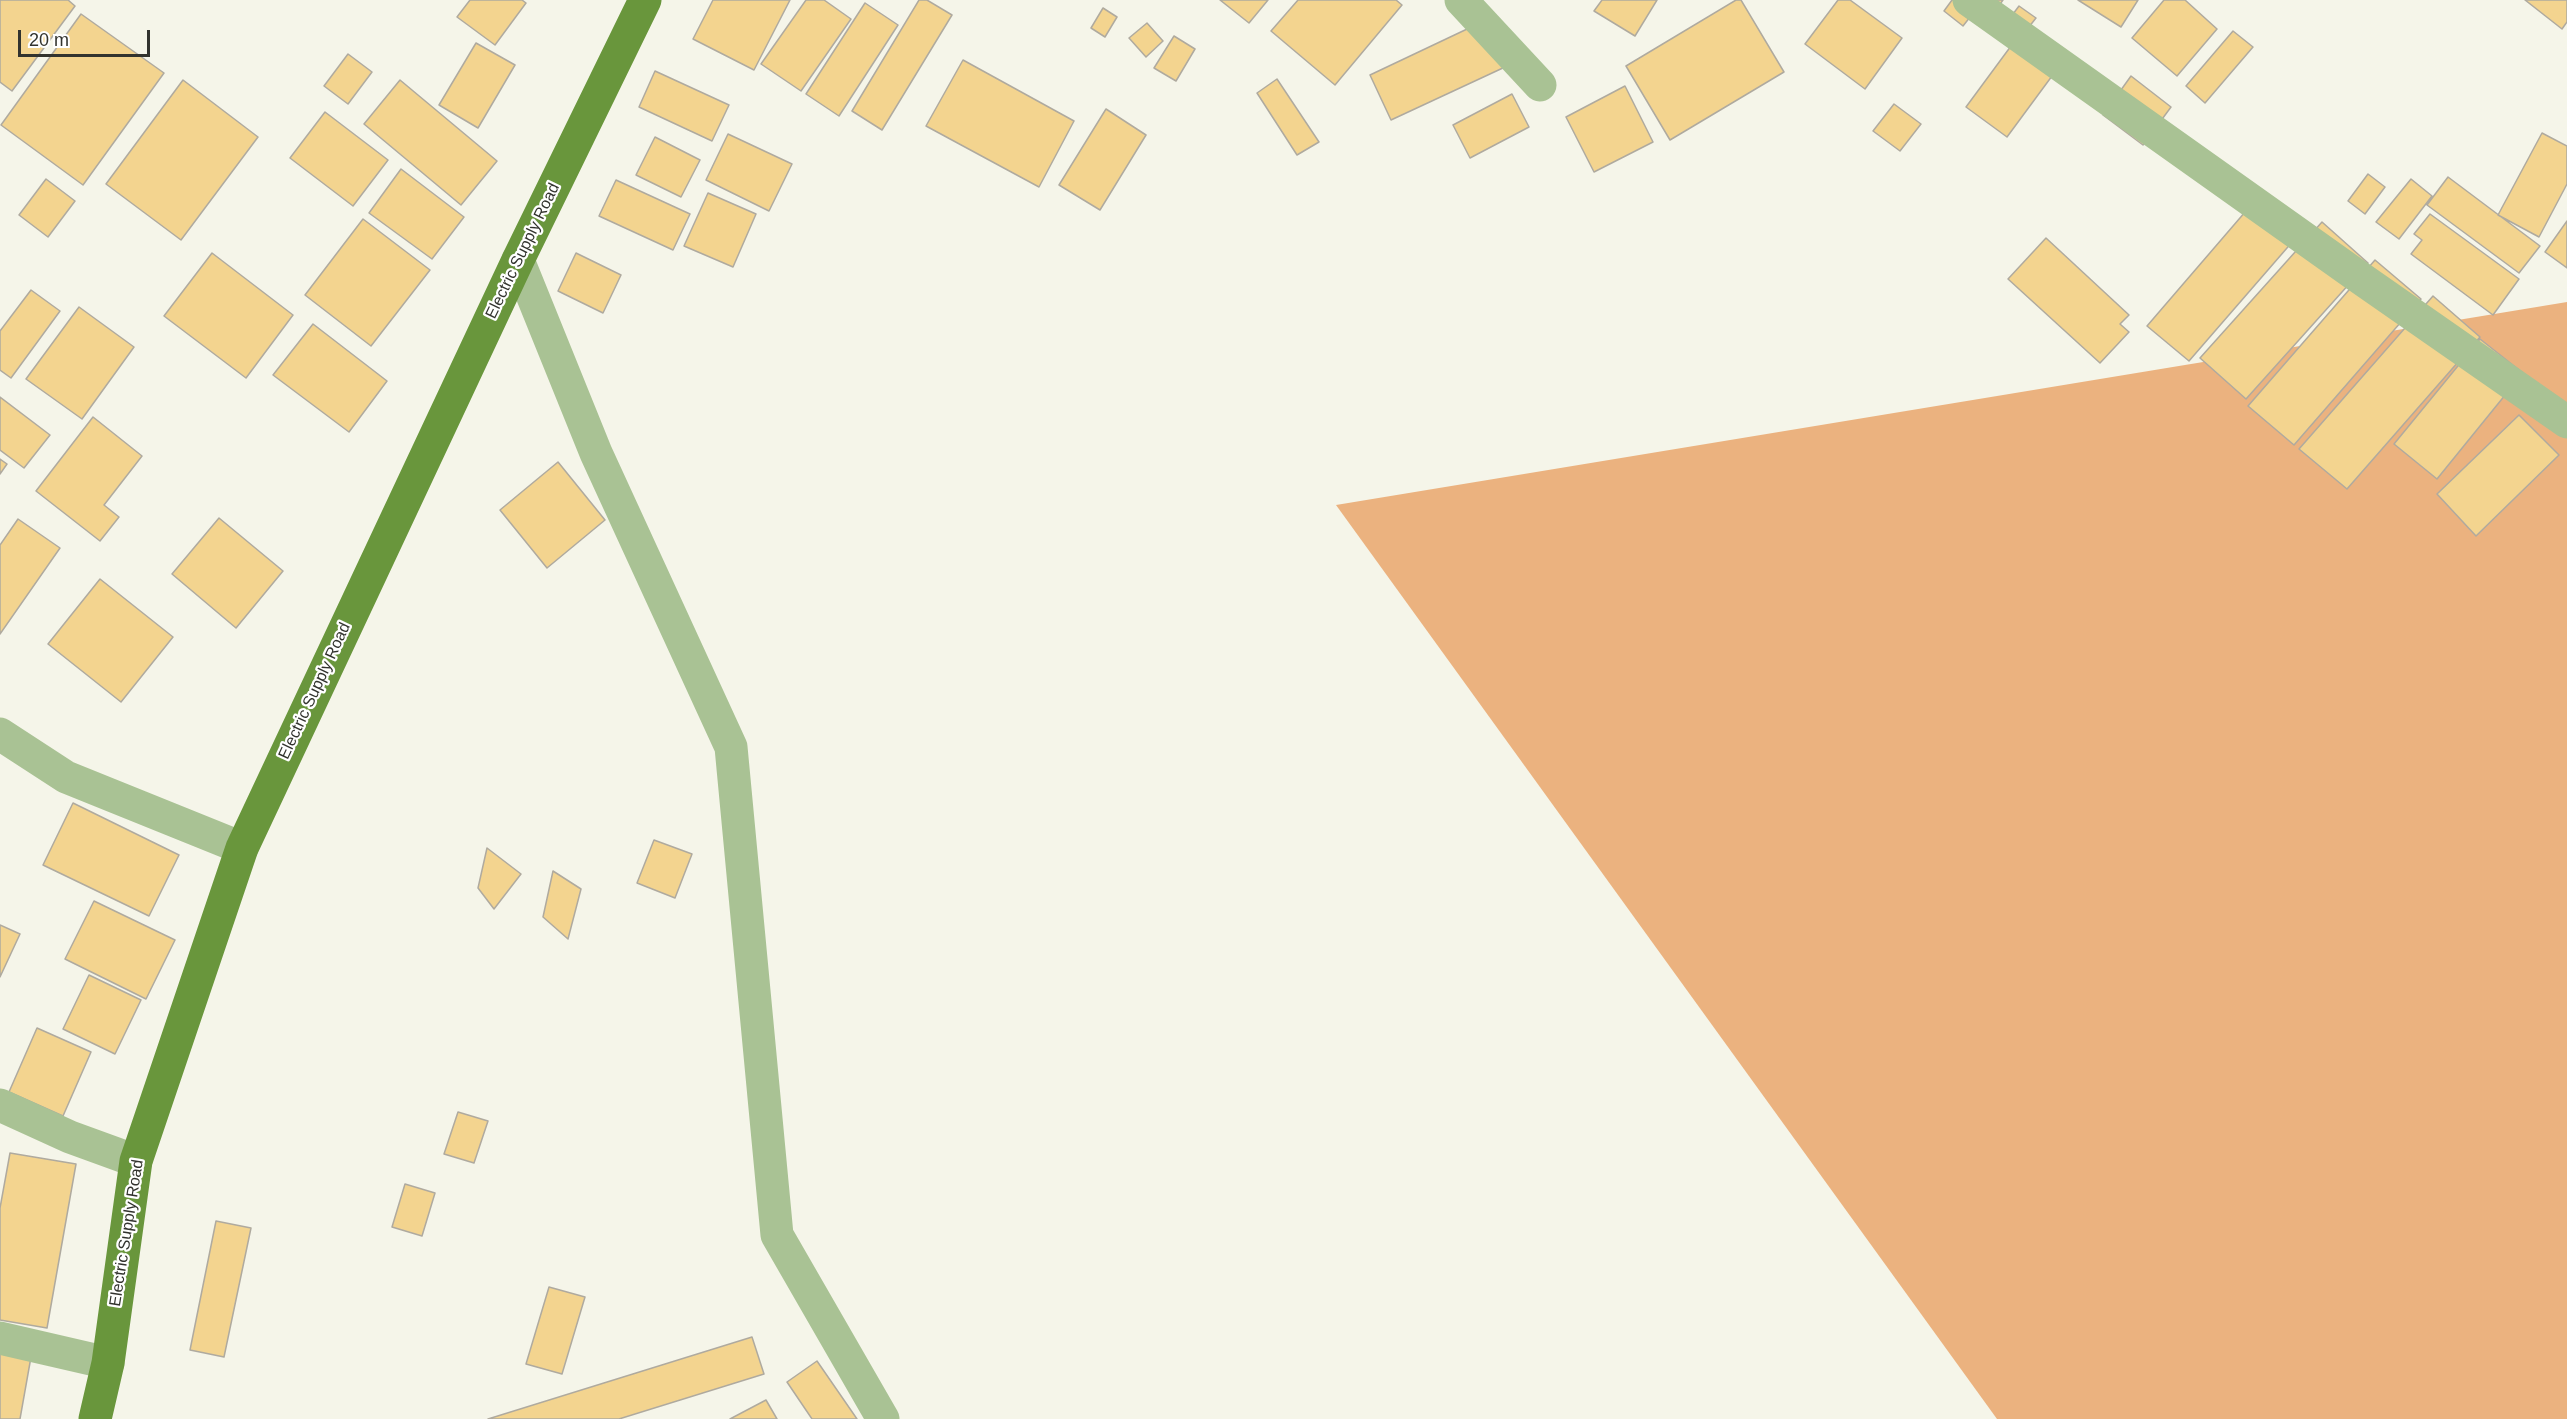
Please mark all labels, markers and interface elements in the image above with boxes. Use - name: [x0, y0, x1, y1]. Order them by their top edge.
- scale bar: [21, 18, 153, 56]
- text: 20 m: [29, 30, 69, 50]
- street label: Electric Supply Road: [482, 180, 564, 322]
- street label: Electric Supply Road: [275, 620, 355, 762]
- street label: Electric Supply Road: [106, 1158, 148, 1308]

